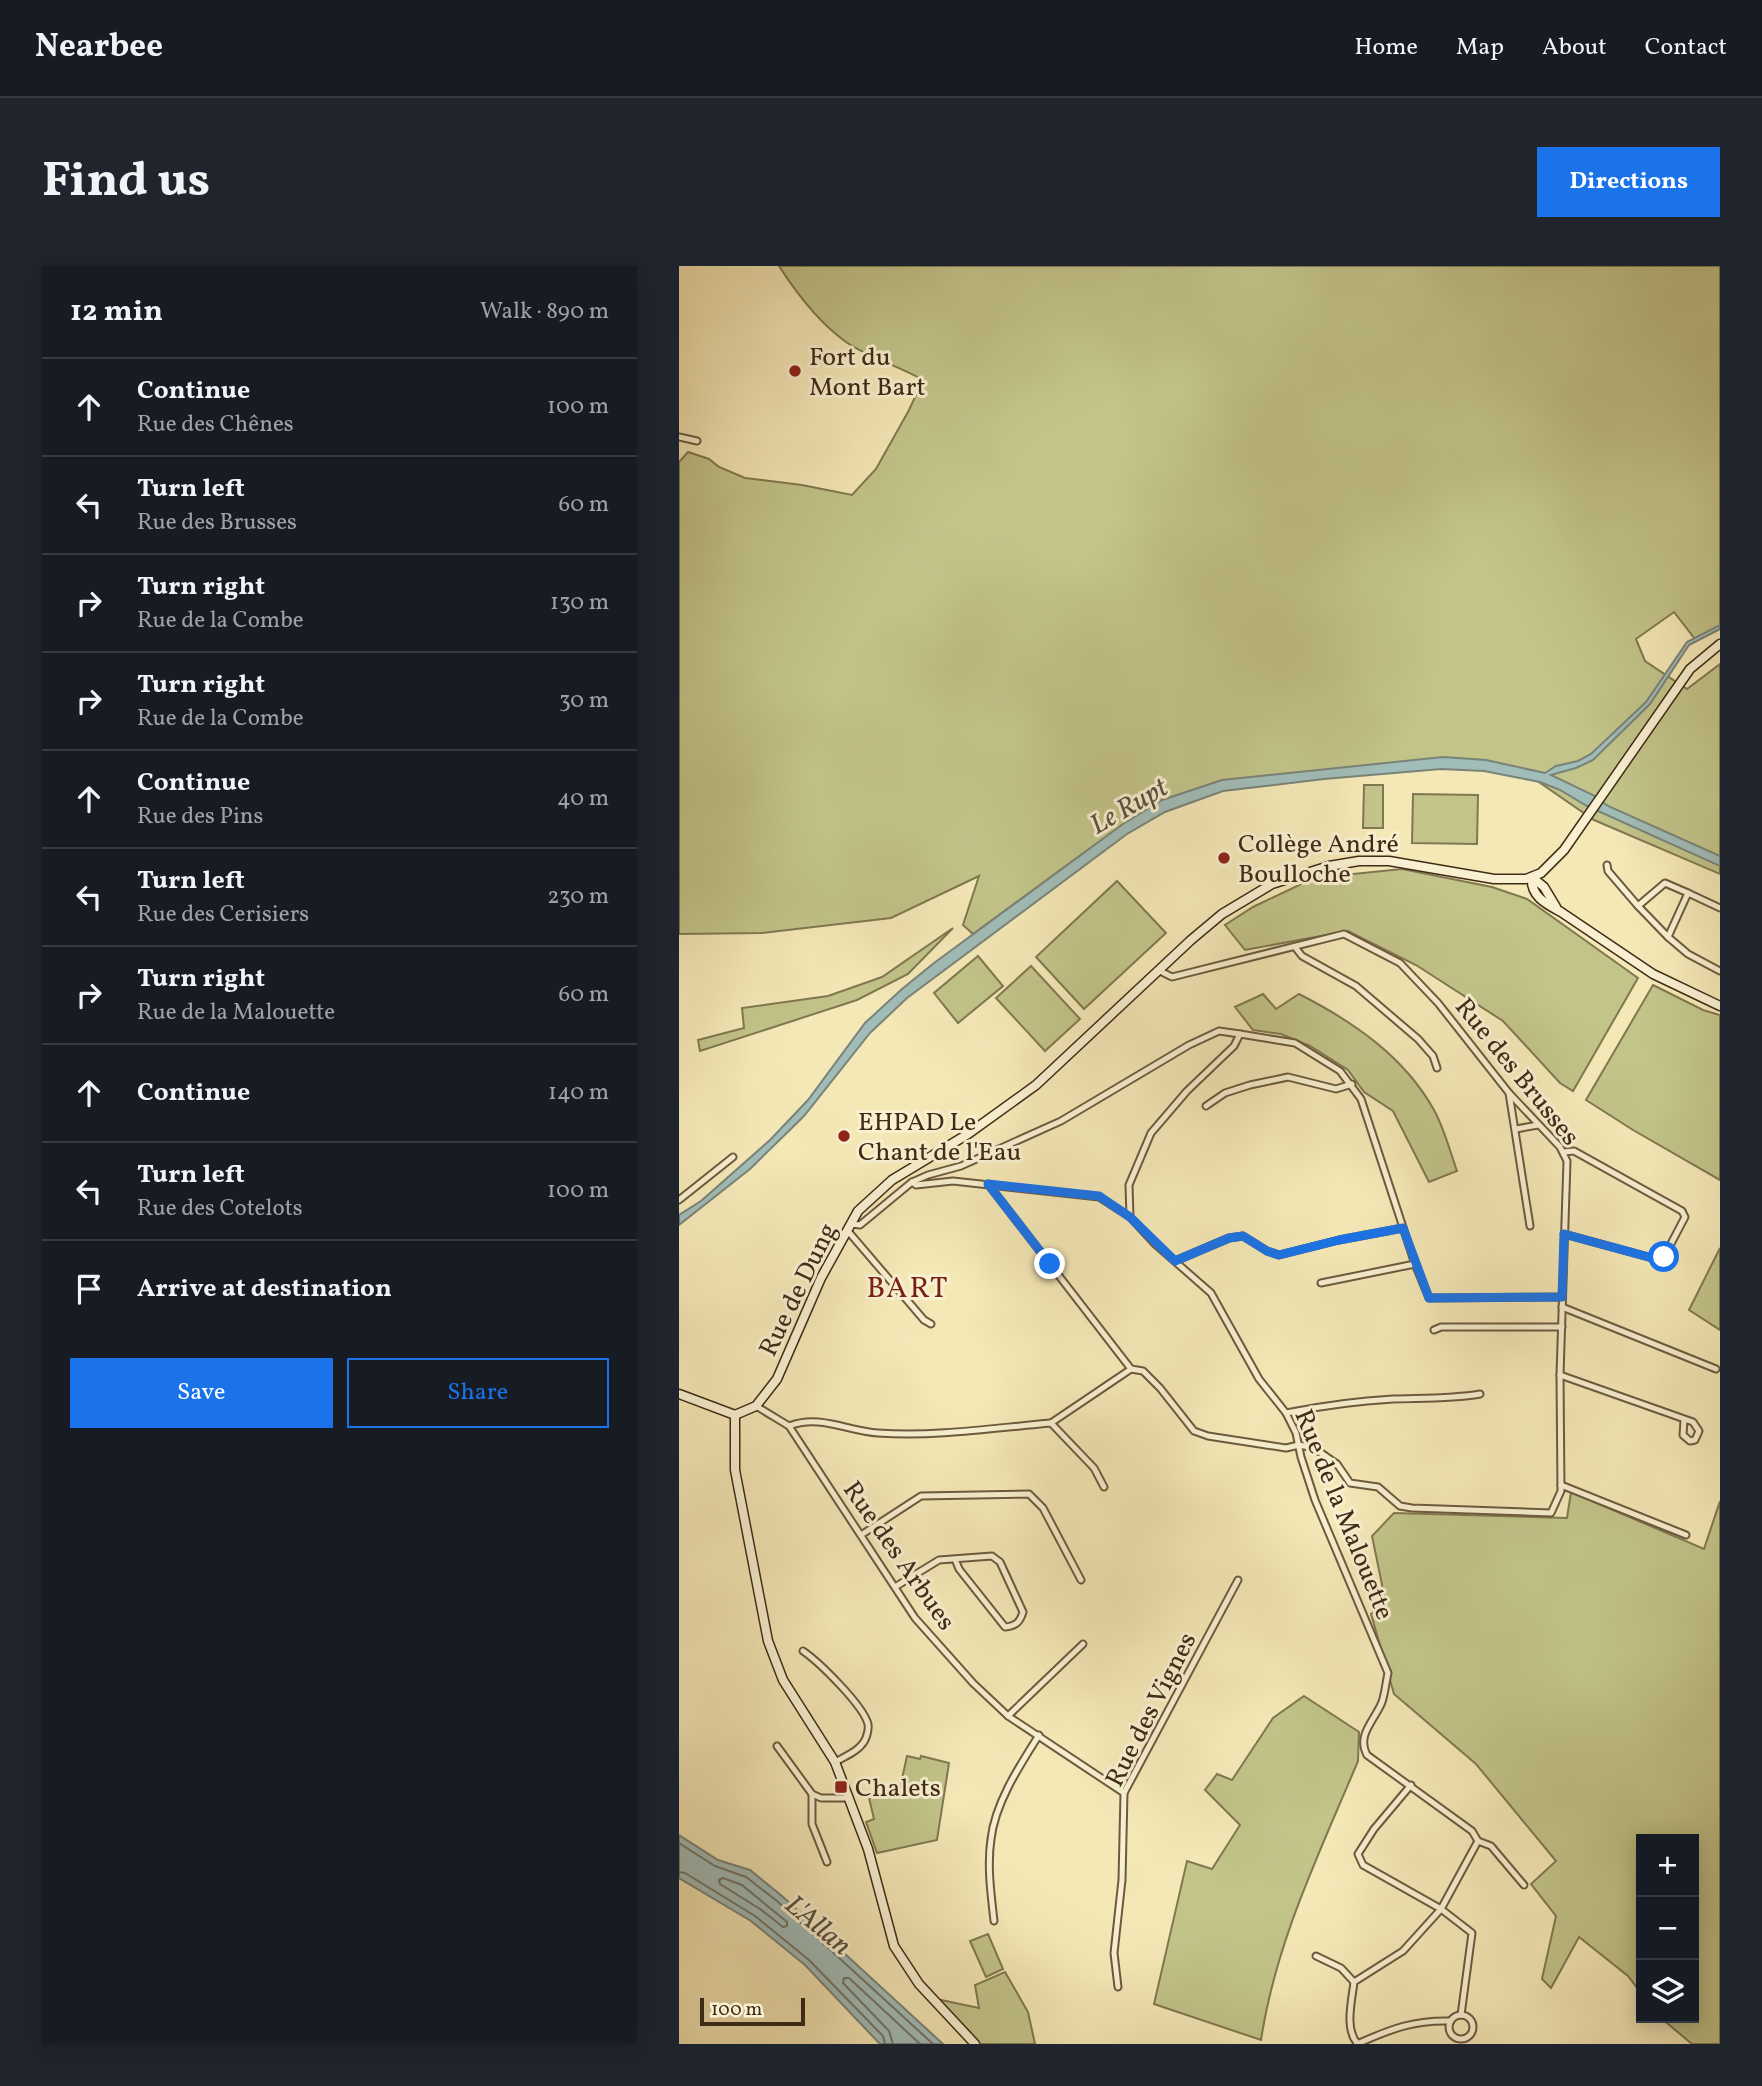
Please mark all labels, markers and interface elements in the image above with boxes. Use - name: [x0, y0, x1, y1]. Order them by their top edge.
- text: Nearbee: [35, 25, 163, 71]
- text: Home: [1354, 31, 1418, 65]
- text: Map: [1456, 31, 1504, 65]
- text: About: [1542, 31, 1607, 65]
- text: Contact: [1645, 31, 1727, 65]
- button: Directions: [1537, 147, 1720, 217]
- text: Find us: [42, 148, 210, 217]
- text: 12 min: [70, 291, 163, 333]
- text: Walk · 890 m: [480, 296, 609, 328]
- place label: Fort du Mont Bart: [809, 340, 926, 406]
- marker: Fort du Mont Bart: [787, 363, 803, 379]
- text: Continue: [137, 373, 250, 409]
- icon: ahead: [70, 388, 108, 426]
- text: 100 m: [547, 391, 609, 423]
- text: Rue des Chênes: [137, 409, 294, 441]
- text: Turn left: [137, 471, 245, 507]
- icon: left: [70, 486, 108, 524]
- text: 60 m: [559, 489, 609, 521]
- text: Rue des Brusses: [137, 507, 297, 539]
- text: Turn right: [137, 569, 265, 605]
- icon: right: [70, 584, 108, 622]
- text: 130 m: [550, 587, 609, 619]
- text: Rue de la Combe: [137, 605, 304, 637]
- text: Turn right: [137, 667, 265, 703]
- icon: right: [70, 682, 108, 720]
- text: 30 m: [559, 685, 609, 717]
- text: Rue de la Combe: [137, 703, 304, 735]
- text: Continue: [137, 765, 250, 801]
- water label: Le Rupt: [1083, 769, 1176, 845]
- icon: ahead: [70, 780, 108, 818]
- text: 40 m: [557, 783, 609, 815]
- text: Rue des Pins: [137, 801, 263, 833]
- place label: Collège André Boulloche: [1238, 827, 1399, 893]
- marker: Collège André Boulloche: [1216, 850, 1232, 866]
- text: Turn left: [137, 863, 245, 899]
- icon: left: [70, 878, 108, 916]
- text: 230 m: [547, 881, 609, 913]
- text: Rue des Cerisiers: [137, 899, 309, 931]
- text: Turn right: [137, 961, 265, 997]
- icon: right: [70, 976, 108, 1014]
- text: 60 m: [559, 979, 609, 1011]
- street label: Rue des Brusses: [1446, 991, 1587, 1154]
- text: Rue de la Malouette: [137, 997, 335, 1029]
- icon: ahead: [70, 1074, 108, 1112]
- text: Continue: [137, 1075, 250, 1111]
- text: 140 m: [548, 1077, 609, 1109]
- place label: EHPAD Le Chant de l'Eau: [858, 1105, 1021, 1171]
- marker: EHPAD Le Chant de l'Eau: [836, 1128, 852, 1144]
- text: Turn left: [137, 1157, 245, 1193]
- icon: left: [70, 1172, 108, 1210]
- text: 100 m: [547, 1175, 609, 1207]
- text: Rue des Cotelots: [137, 1193, 303, 1225]
- street label: Rue de Dung: [751, 1217, 847, 1363]
- route start: [1648, 1241, 1679, 1272]
- route end: [1034, 1248, 1065, 1279]
- district label: BART: [867, 1268, 949, 1310]
- icon: arrive: [70, 1270, 108, 1308]
- text: Arrive at destination: [137, 1271, 392, 1307]
- button: Save: [70, 1358, 333, 1428]
- button: Share: [347, 1358, 609, 1428]
- street label: Rue de la Malouette: [1285, 1404, 1402, 1625]
- street label: Rue des Arbues: [833, 1474, 963, 1638]
- street label: Rue des Vignes: [1097, 1626, 1206, 1793]
- place label: Chalets: [855, 1771, 941, 1807]
- marker: Chalets: [833, 1779, 849, 1795]
- map controls: [1636, 1834, 1699, 2023]
- button: +: [1636, 1834, 1699, 1897]
- water label: L'Allan: [776, 1886, 859, 1965]
- button: −: [1636, 1897, 1699, 1960]
- button: layers: [1636, 1960, 1699, 2023]
- scale bar: [700, 1995, 805, 2027]
- text: 100 m: [711, 1997, 762, 2023]

